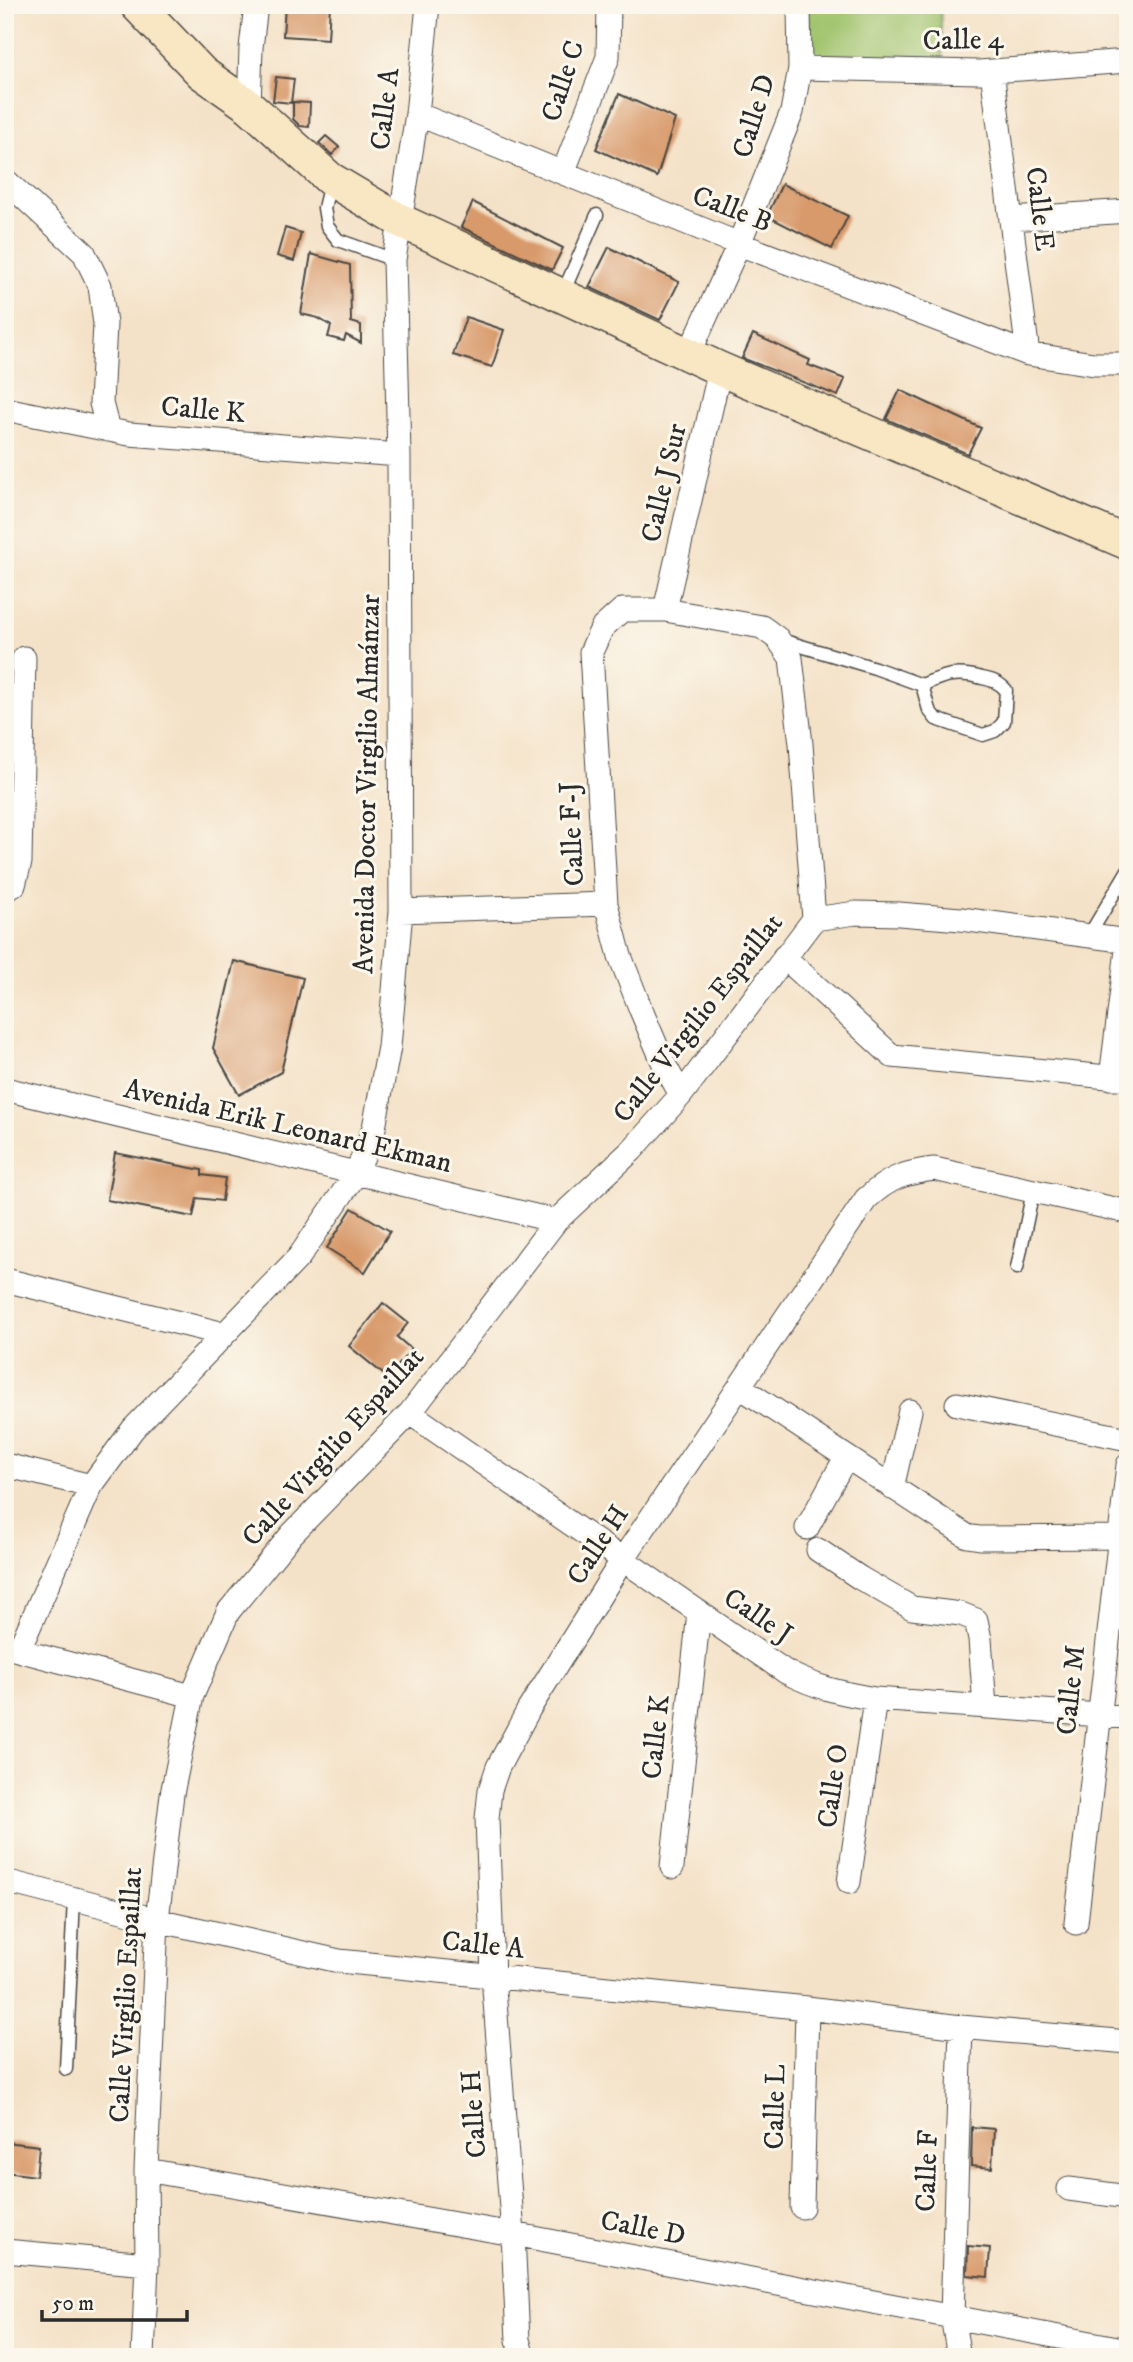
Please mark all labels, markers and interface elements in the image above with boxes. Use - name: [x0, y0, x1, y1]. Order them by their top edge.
- street label: Calle 4: [922, 22, 1005, 58]
- street label: Calle C: [533, 36, 593, 126]
- street label: Calle A: [363, 65, 408, 152]
- street label: Calle D: [725, 70, 783, 162]
- street label: Calle E: [1017, 165, 1063, 253]
- street label: Calle B: [687, 178, 777, 240]
- street label: Calle K: [159, 389, 247, 431]
- street label: Calle J Sur: [633, 420, 695, 546]
- street label: Avenida Doctor Virgilio Almánzar: [346, 593, 388, 974]
- street label: Calle F-J: [552, 781, 592, 887]
- street label: Calle Virgilio Espaillat: [605, 906, 791, 1130]
- street label: Avenida Erik Leonard Ekman: [121, 1071, 456, 1181]
- street label: Calle Virgilio Espaillat: [234, 1340, 432, 1554]
- street label: Calle H: [559, 1498, 637, 1592]
- street label: Calle J: [717, 1580, 799, 1652]
- street label: Calle M: [1049, 1643, 1093, 1737]
- street label: Calle K: [634, 1693, 678, 1781]
- street label: Calle O: [810, 1742, 856, 1830]
- street label: Calle Virgilio Espaillat: [102, 1866, 150, 2124]
- street label: Calle A: [440, 1923, 527, 1967]
- street label: Calle L: [757, 2064, 793, 2150]
- street label: Calle H: [453, 2069, 495, 2159]
- street label: Calle F: [908, 2129, 946, 2213]
- street label: Calle D: [598, 2203, 688, 2253]
- scale bar: [42, 2278, 187, 2322]
- text: 50 m: [52, 2291, 94, 2317]

